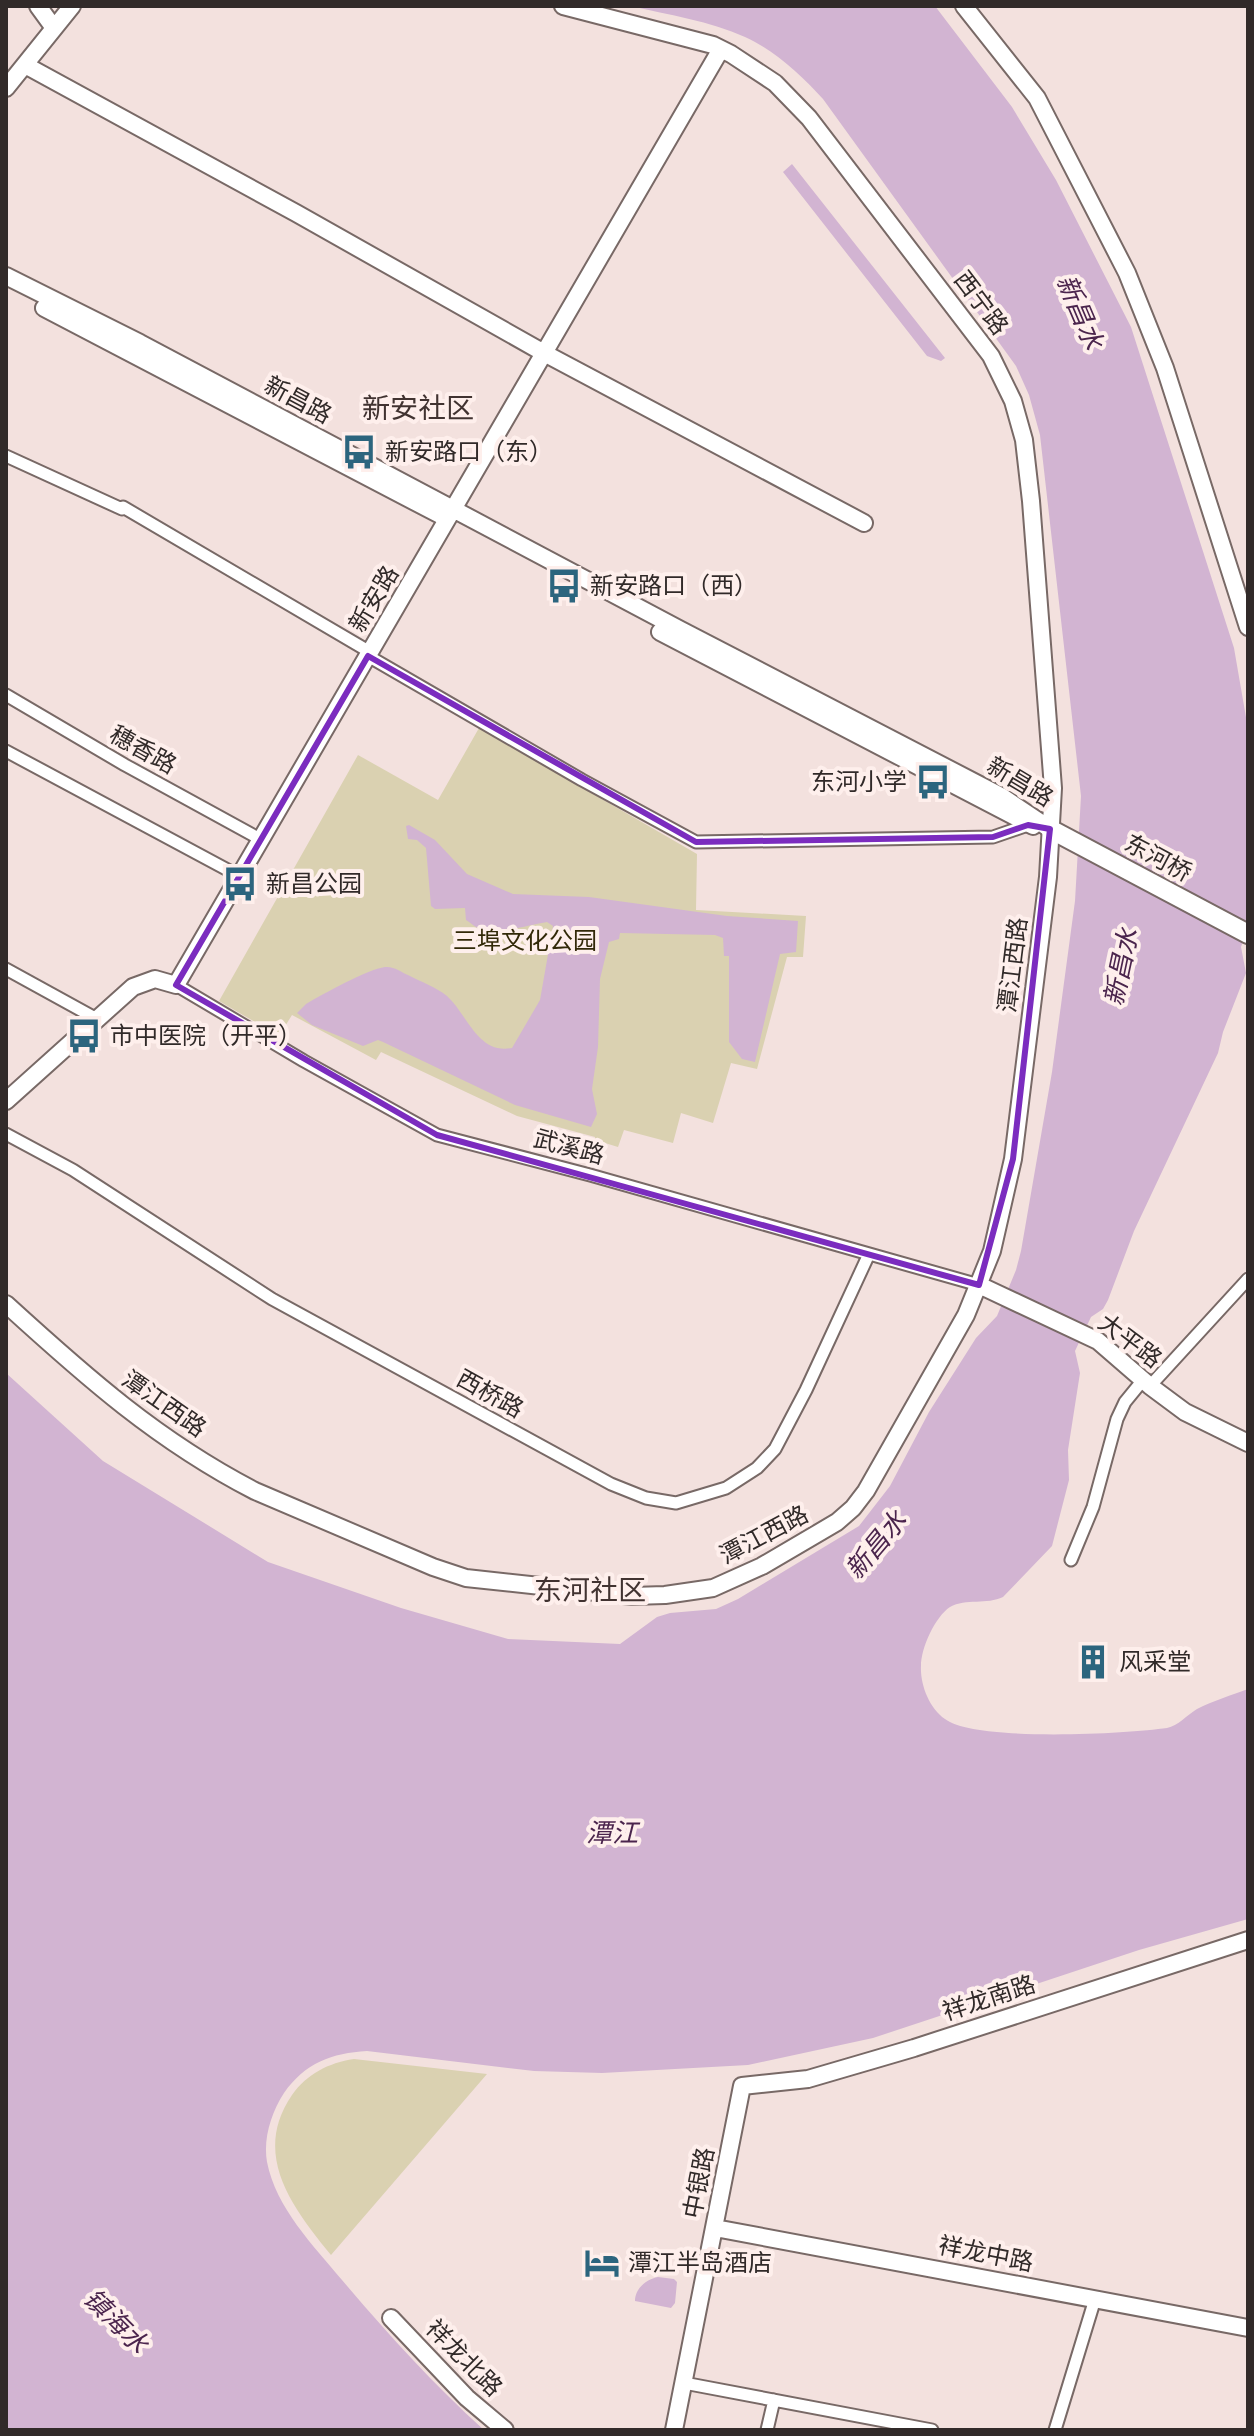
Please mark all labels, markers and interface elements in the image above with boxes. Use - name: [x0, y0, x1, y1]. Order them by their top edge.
- street label: 西宁路: [947, 266, 1014, 341]
- water label: 新昌水: [1050, 270, 1109, 355]
- street label: 新昌路: [259, 371, 336, 430]
- district label: 新安社区: [362, 392, 474, 426]
- bus stop icon: 新安路口（东）: [340, 433, 378, 471]
- place label: 新安路口（东）: [385, 438, 553, 467]
- street label: 新安路: [343, 561, 405, 638]
- bus stop icon: 新安路口（西）: [545, 567, 583, 605]
- place label: 新安路口（西）: [590, 572, 758, 601]
- street label: 穗香路: [104, 720, 181, 781]
- street label: 新昌路: [981, 751, 1058, 813]
- bus stop icon: 东河小学: [914, 763, 952, 801]
- place label: 东河小学: [811, 768, 907, 797]
- street label: 东河桥: [1119, 829, 1196, 888]
- bus stop icon: 新昌公园: [221, 865, 259, 903]
- place label: 新昌公园: [266, 870, 362, 899]
- street label: 潭江西路: [993, 916, 1034, 1014]
- water label: 新昌水: [1098, 925, 1145, 1008]
- park label: 三埠文化公园: [453, 927, 597, 956]
- bus stop icon: 市中医院（开平）: [65, 1017, 103, 1055]
- place label: 市中医院（开平）: [110, 1022, 302, 1051]
- street label: 武溪路: [530, 1124, 607, 1171]
- street label: 大平路: [1092, 1308, 1167, 1375]
- street label: 西桥路: [451, 1364, 528, 1425]
- street label: 潭江西路: [116, 1365, 211, 1444]
- street label: 潭江西路: [715, 1500, 813, 1571]
- water label: 新昌水: [839, 1505, 914, 1585]
- district label: 东河社区: [534, 1574, 646, 1608]
- building icon: 风采堂: [1074, 1643, 1112, 1681]
- place label: 风采堂: [1119, 1648, 1191, 1677]
- water label: 潭江: [586, 1818, 641, 1849]
- street label: 祥龙南路: [939, 1970, 1039, 2027]
- street label: 中银路: [678, 2145, 721, 2221]
- street label: 祥龙中路: [936, 2231, 1036, 2278]
- hotel icon: 潭江半岛酒店: [583, 2244, 621, 2282]
- place label: 潭江半岛酒店: [628, 2249, 772, 2278]
- water label: 镇海水: [77, 2283, 155, 2361]
- street label: 祥龙北路: [419, 2314, 508, 2403]

